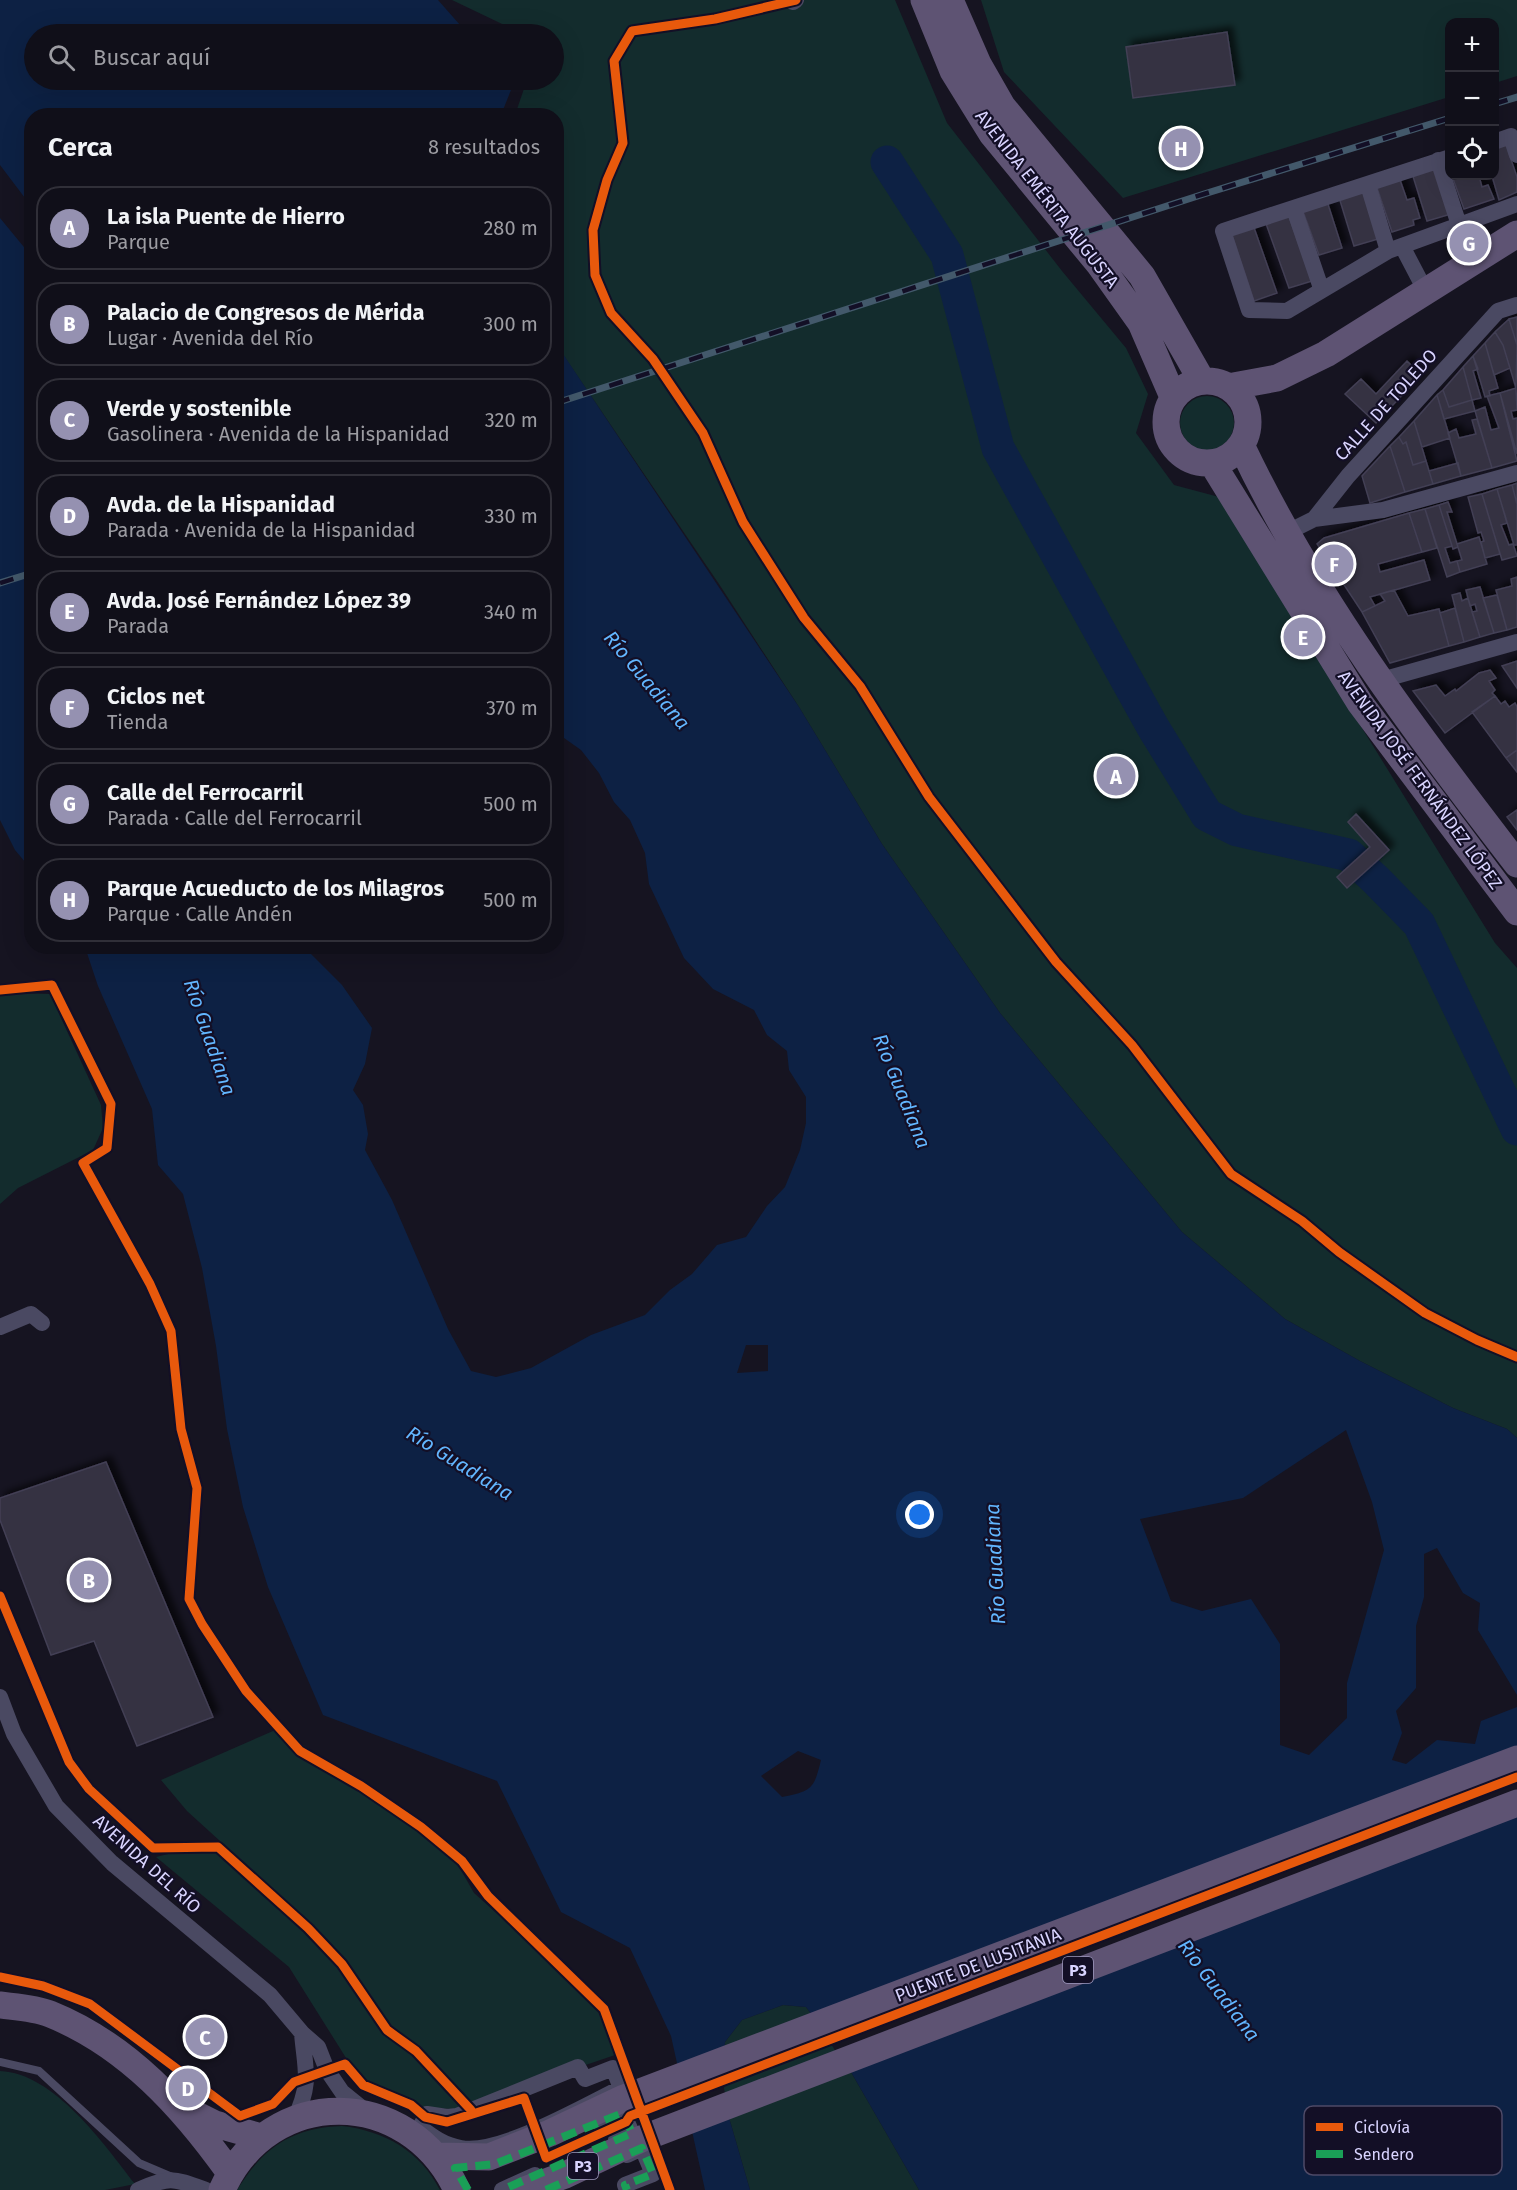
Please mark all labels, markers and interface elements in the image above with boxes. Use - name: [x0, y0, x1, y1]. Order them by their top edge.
- map controls: [1445, 18, 1499, 180]
- button: +: [1445, 18, 1499, 72]
- search box: [24, 24, 564, 90]
- icon: search: [45, 41, 78, 74]
- text: Buscar aquí: [93, 44, 210, 71]
- button: −: [1445, 72, 1499, 126]
- street label: AVENIDA EMÉRITA AUGUSTA: [971, 105, 1125, 293]
- pin: H: [1162, 126, 1200, 170]
- button: locate: [1445, 126, 1499, 180]
- text: Cerca: [48, 132, 113, 163]
- text: 8 resultados: [428, 135, 540, 159]
- text: La isla Puente de Hierro: [107, 203, 345, 230]
- text: A: [64, 216, 75, 240]
- text: 280 m: [483, 216, 538, 240]
- pin: G: [1450, 220, 1488, 266]
- text: Parque: [107, 230, 170, 254]
- text: Palacio de Congresos de Mérida: [107, 299, 425, 326]
- text: B: [63, 312, 76, 336]
- text: 300 m: [483, 312, 538, 336]
- text: Lugar · Avenida del Río: [107, 326, 313, 350]
- street label: CALLE DE TOLEDO: [1330, 345, 1442, 465]
- text: Verde y sostenible: [107, 395, 291, 422]
- text: C: [64, 408, 75, 432]
- text: 320 m: [485, 408, 538, 432]
- text: Gasolinera · Avenida de la Hispanidad: [107, 422, 450, 446]
- text: Avda. de la Hispanidad: [107, 491, 335, 518]
- text: D: [63, 504, 76, 528]
- text: 330 m: [484, 504, 538, 528]
- text: Parada · Avenida de la Hispanidad: [107, 518, 416, 542]
- pin: F: [1314, 542, 1354, 586]
- text: Avda. José Fernández López 39: [107, 587, 411, 614]
- text: E: [64, 600, 75, 624]
- text: 340 m: [484, 600, 538, 624]
- text: Parada: [107, 614, 169, 638]
- pin: E: [1284, 614, 1322, 660]
- water label: Río Guadiana: [599, 626, 695, 734]
- street label: AVENIDA JOSÉ FERNÁNDEZ LÓPEZ: [1333, 666, 1508, 894]
- text: Ciclos net: [107, 683, 205, 710]
- text: F: [65, 696, 74, 720]
- text: 370 m: [486, 696, 538, 720]
- text: Tienda: [107, 710, 168, 734]
- pin: A: [1096, 754, 1136, 798]
- text: Calle del Ferrocarril: [107, 779, 303, 806]
- text: G: [63, 792, 76, 816]
- text: 500 m: [483, 792, 538, 816]
- text: Parada · Calle del Ferrocarril: [107, 806, 362, 830]
- text: Parque Acueducto de los Milagros: [107, 875, 444, 902]
- text: H: [63, 888, 76, 912]
- text: 500 m: [483, 888, 538, 912]
- text: Parque · Calle Andén: [107, 902, 293, 926]
- water label: Río Guadiana: [179, 976, 241, 1098]
- water label: Río Guadiana: [868, 1030, 936, 1152]
- water label: Río Guadiana: [402, 1421, 518, 1505]
- your location: [905, 1500, 934, 1529]
- water label: Río Guadiana: [980, 1503, 1010, 1625]
- pin: B: [70, 1558, 109, 1602]
- street label: AVENIDA DEL RÍO: [89, 1809, 206, 1918]
- street label: PUENTE DE LUSITANIA: [892, 1923, 1065, 2007]
- water label: Río Guadiana: [1173, 1934, 1265, 2046]
- road number: P3: [1063, 1957, 1093, 1983]
- pin: C: [186, 2014, 224, 2060]
- pin: D: [168, 2066, 207, 2110]
- legend: [1304, 2106, 1502, 2175]
- text: Ciclovía: [1354, 2118, 1410, 2137]
- text: Sendero: [1354, 2145, 1414, 2164]
- road number: P3: [568, 2153, 598, 2179]

